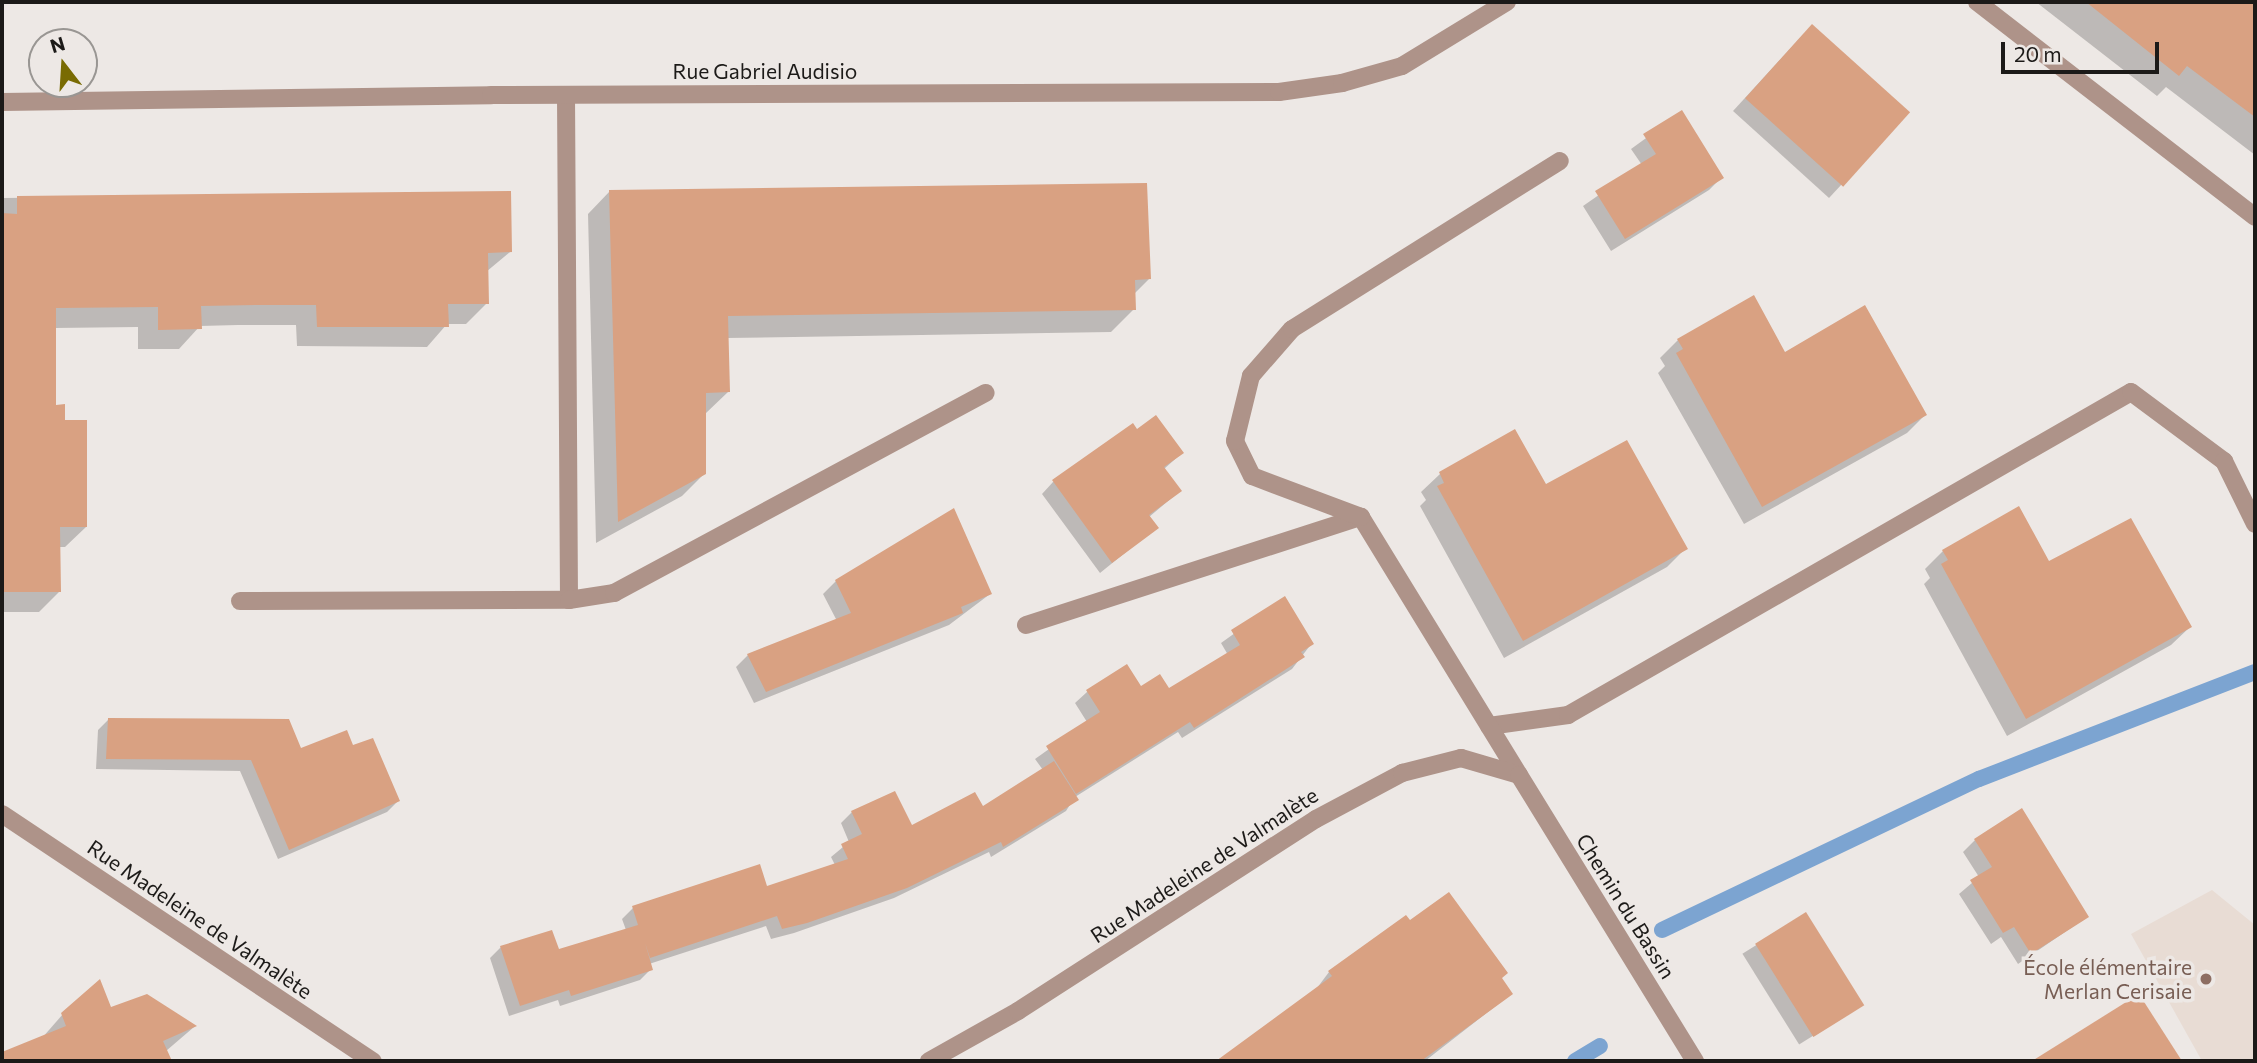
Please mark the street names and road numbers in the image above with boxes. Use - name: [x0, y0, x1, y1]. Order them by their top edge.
- street label: Rue Gabriel Audisio: [673, 58, 857, 84]
- street label: Rue Madeleine de Valmalète: [1086, 782, 1322, 948]
- street label: Chemin du Bassin: [1571, 829, 1681, 983]
- street label: Rue Madeleine de Valmalète: [83, 834, 317, 1004]

